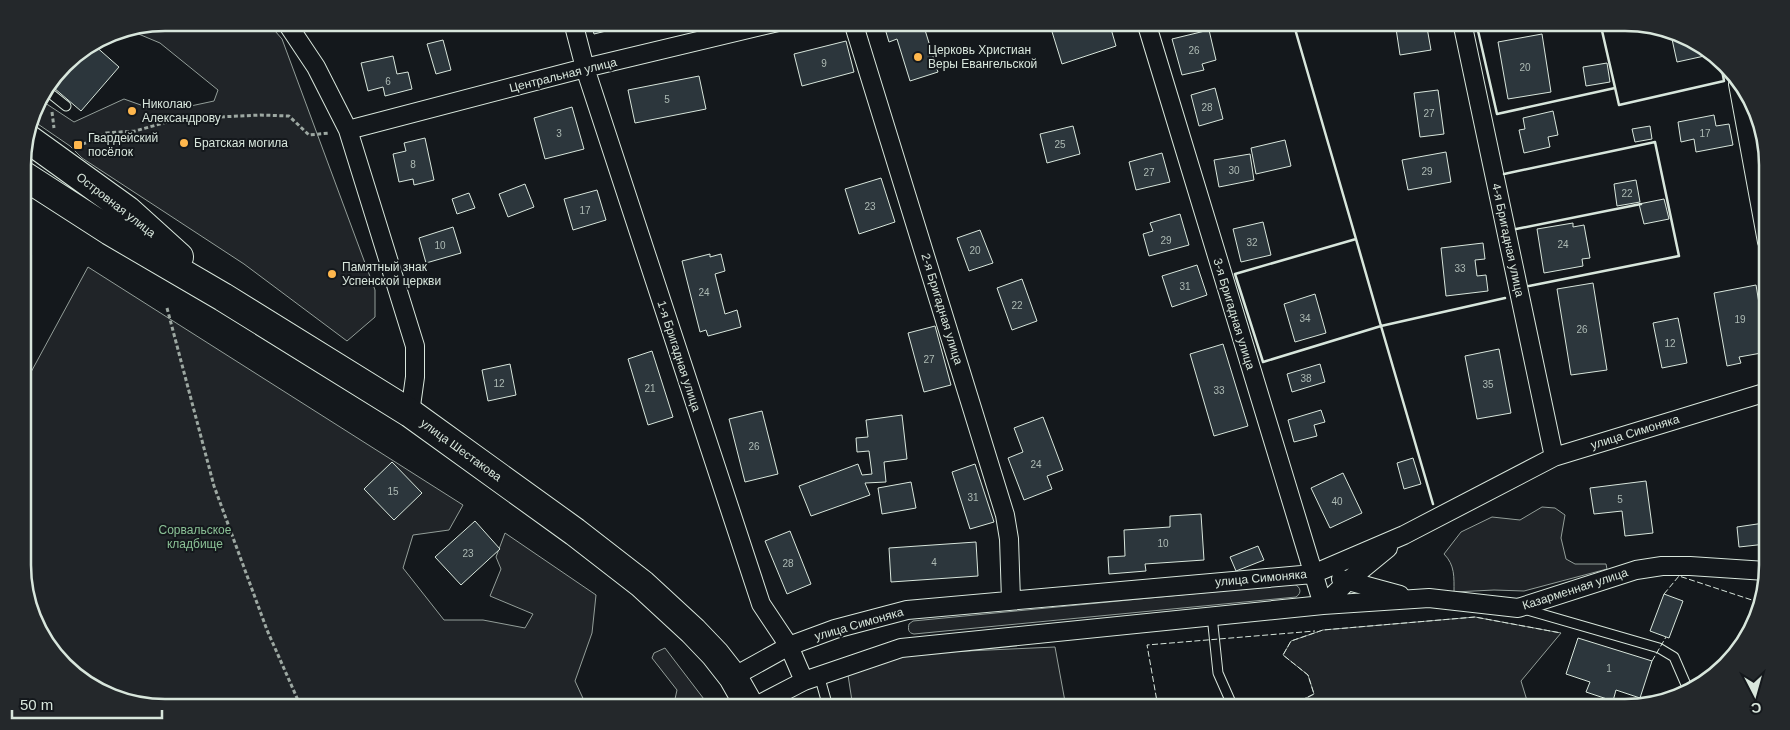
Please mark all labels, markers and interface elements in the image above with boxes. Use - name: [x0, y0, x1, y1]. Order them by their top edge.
- place label: Церковь Христиан Веры Евангельской: [928, 43, 1037, 71]
- house number: 26: [1188, 45, 1200, 56]
- marker: Церковь Христиан Веры Евангельской: [912, 51, 924, 63]
- street label: Центральная улица: [508, 55, 619, 95]
- house number: 9: [821, 58, 827, 69]
- house number: 20: [1519, 62, 1531, 73]
- house number: 6: [385, 76, 391, 87]
- house number: 5: [664, 94, 670, 105]
- place label: Николаю Александрову: [142, 97, 221, 125]
- house number: 28: [1201, 102, 1213, 113]
- marker: Николаю Александрову: [126, 105, 138, 117]
- house number: 27: [1423, 108, 1435, 119]
- house number: 3: [556, 128, 562, 139]
- house number: 17: [1699, 128, 1711, 139]
- place label: Гвардейский посёлок: [88, 131, 158, 159]
- place label: Братская могила: [194, 136, 288, 150]
- marker: Братская могила: [178, 137, 190, 149]
- marker: Гвардейский посёлок: [72, 139, 84, 151]
- house number: 25: [1054, 139, 1066, 150]
- house number: 8: [410, 159, 416, 170]
- house number: 30: [1228, 165, 1240, 176]
- house number: 29: [1421, 166, 1433, 177]
- house number: 27: [1143, 167, 1155, 178]
- street label: Островная улица: [74, 170, 159, 240]
- street label: 4-я Бригадная улица: [1489, 182, 1527, 298]
- house number: 22: [1621, 188, 1633, 199]
- house number: 23: [864, 201, 876, 212]
- house number: 17: [579, 205, 591, 216]
- house number: 29: [1160, 235, 1172, 246]
- house number: 32: [1246, 237, 1258, 248]
- house number: 24: [1557, 239, 1569, 250]
- house number: 10: [434, 240, 446, 251]
- house number: 20: [969, 245, 981, 256]
- street label: 2-я Бригадная улица: [918, 252, 966, 367]
- street label: 3-я Бригадная улица: [1210, 257, 1258, 372]
- place label: Памятный знак Успенской церкви: [342, 260, 441, 288]
- house number: 33: [1454, 263, 1466, 274]
- marker: Памятный знак Успенской церкви: [326, 268, 338, 280]
- house number: 31: [1179, 281, 1191, 292]
- house number: 24: [698, 287, 710, 298]
- street label: 1-я Бригадная улица: [654, 299, 704, 413]
- house number: 22: [1011, 300, 1023, 311]
- house number: 34: [1299, 313, 1311, 324]
- house number: 19: [1734, 314, 1746, 325]
- house number: 26: [1576, 324, 1588, 335]
- house number: 12: [1664, 338, 1676, 349]
- house number: 27: [923, 354, 935, 365]
- house number: 38: [1300, 373, 1312, 384]
- house number: 12: [493, 378, 505, 389]
- house number: 35: [1482, 379, 1494, 390]
- house number: 21: [644, 383, 656, 394]
- house number: 33: [1213, 385, 1225, 396]
- street label: улица Симоняка: [1589, 412, 1681, 452]
- street label: улица Шестакова: [418, 416, 505, 484]
- house number: 26: [748, 441, 760, 452]
- house number: 24: [1030, 459, 1042, 470]
- house number: 15: [387, 486, 399, 497]
- house number: 31: [967, 492, 979, 503]
- house number: 5: [1617, 494, 1623, 505]
- house number: 40: [1331, 496, 1343, 507]
- park label: Сорвальское кладбище: [159, 523, 232, 551]
- house number: 10: [1157, 538, 1169, 549]
- house number: 23: [462, 548, 474, 559]
- house number: 4: [931, 557, 937, 568]
- house number: 28: [782, 558, 794, 569]
- street label: Казарменная улица: [1520, 565, 1630, 613]
- street label: улица Симоняка: [1215, 567, 1308, 589]
- street label: улица Симоняка: [813, 605, 905, 643]
- house number: 1: [1606, 663, 1612, 674]
- north arrow: [1730, 670, 1780, 720]
- scale bar: [12, 688, 162, 720]
- text: 50 m: [20, 696, 53, 713]
- text: С: [1750, 699, 1762, 716]

